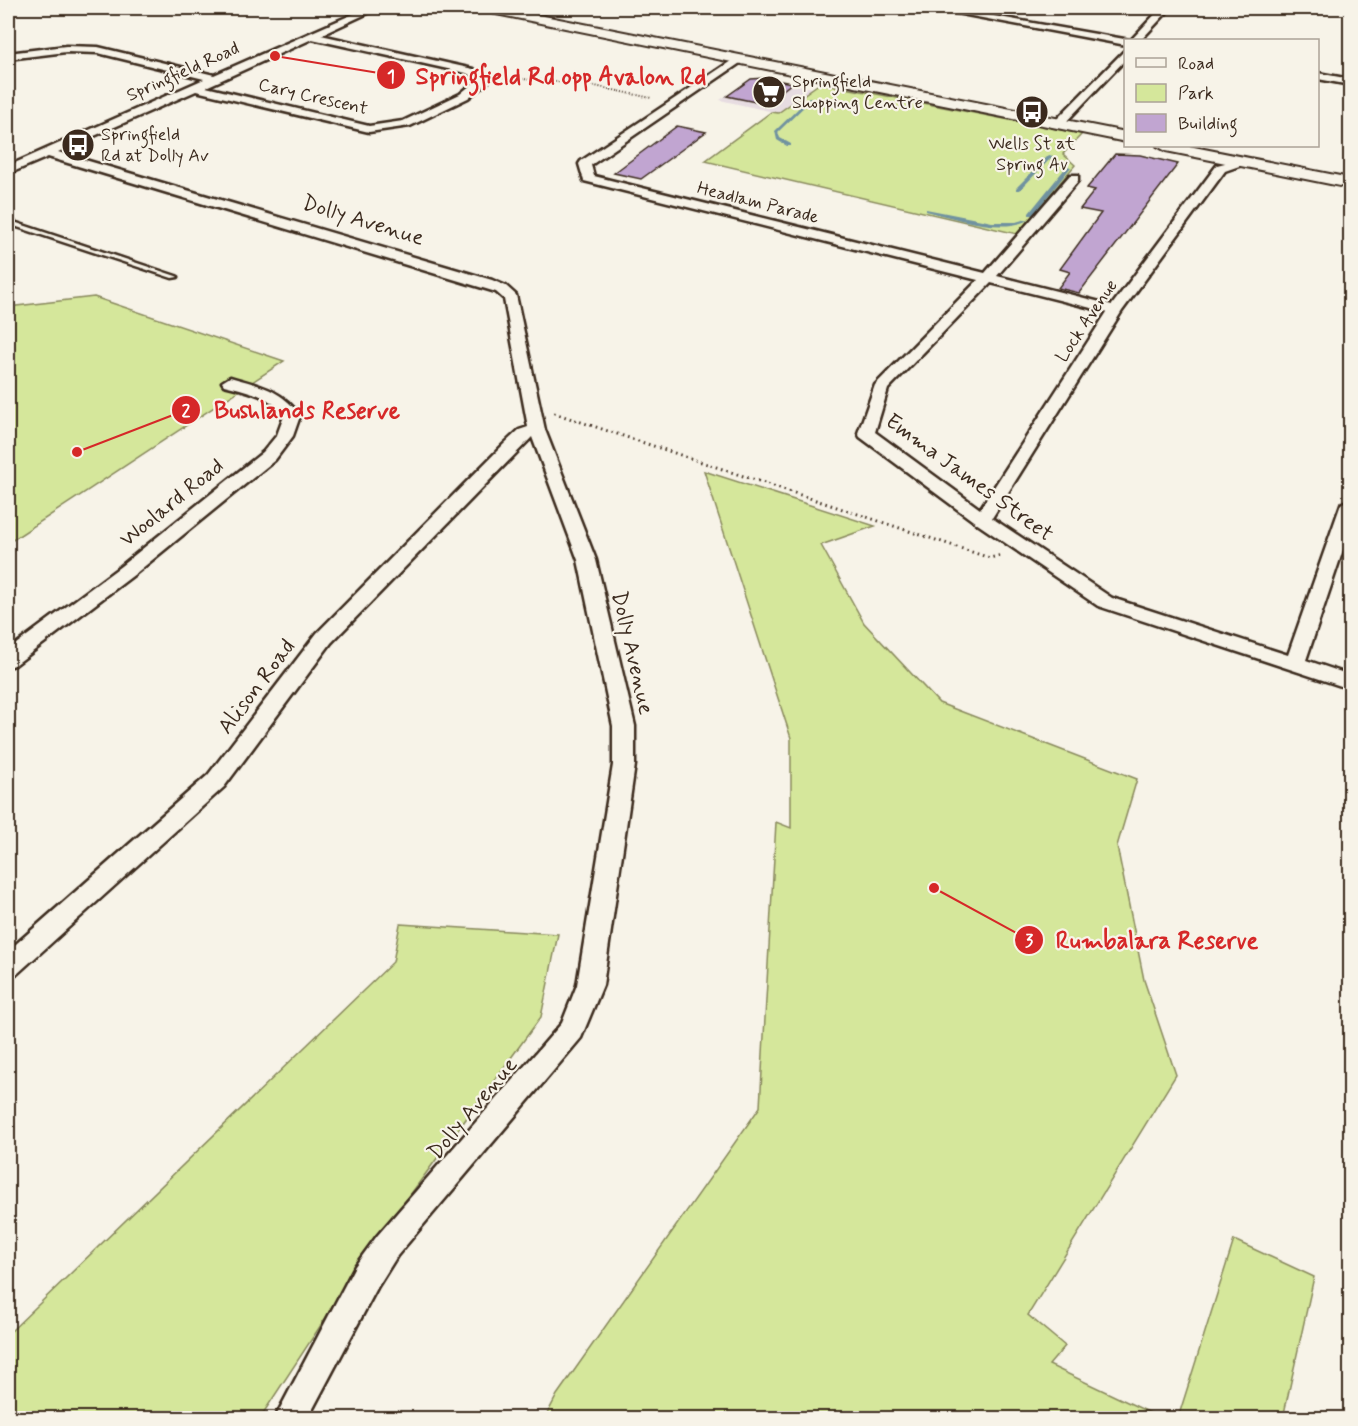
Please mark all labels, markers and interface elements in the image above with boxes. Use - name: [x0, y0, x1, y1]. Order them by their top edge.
- street label: Springfield Road: [123, 36, 244, 109]
- legend: [1124, 39, 1319, 147]
- text: Road: [1178, 52, 1214, 76]
- callout: Springfield Rd opp Avalon Rd: [376, 54, 715, 96]
- text: Springfield Rd opp Avalon Rd: [416, 62, 706, 96]
- text: 1: [387, 65, 395, 89]
- place label: Springfield Shopping Centre: [792, 70, 923, 115]
- street label: Cary Crescent: [256, 73, 370, 121]
- supermarket icon: Springfield Shopping Centre: [751, 74, 787, 110]
- text: Park: [1178, 82, 1214, 106]
- bus stop icon: Wells St at Spring Av: [1014, 94, 1050, 130]
- text: Building: [1178, 112, 1238, 138]
- place label: Springfield Rd at Dolly Av: [101, 123, 209, 168]
- bus stop icon: Springfield Rd at Dolly Av: [60, 127, 96, 163]
- place label: Wells St at Spring Av: [989, 132, 1076, 179]
- street label: Headlam Parade: [695, 176, 821, 230]
- street label: Dolly Avenue: [299, 189, 427, 253]
- street label: Lock Avenue: [1050, 275, 1124, 367]
- callout: Bushlands Reserve: [171, 389, 413, 431]
- text: Bushlands Reserve: [214, 396, 401, 427]
- text: 2: [182, 399, 191, 423]
- street label: Emma James Street: [879, 408, 1059, 548]
- street label: Woolard Road: [114, 452, 230, 554]
- street label: Dolly Avenue: [604, 589, 660, 718]
- street label: Alison Road: [212, 634, 302, 740]
- callout: Rumbalara Reserve: [1014, 919, 1271, 961]
- text: Rumbalara Reserve: [1056, 926, 1259, 957]
- text: 3: [1025, 929, 1034, 953]
- street label: Dolly Avenue: [422, 1052, 524, 1166]

